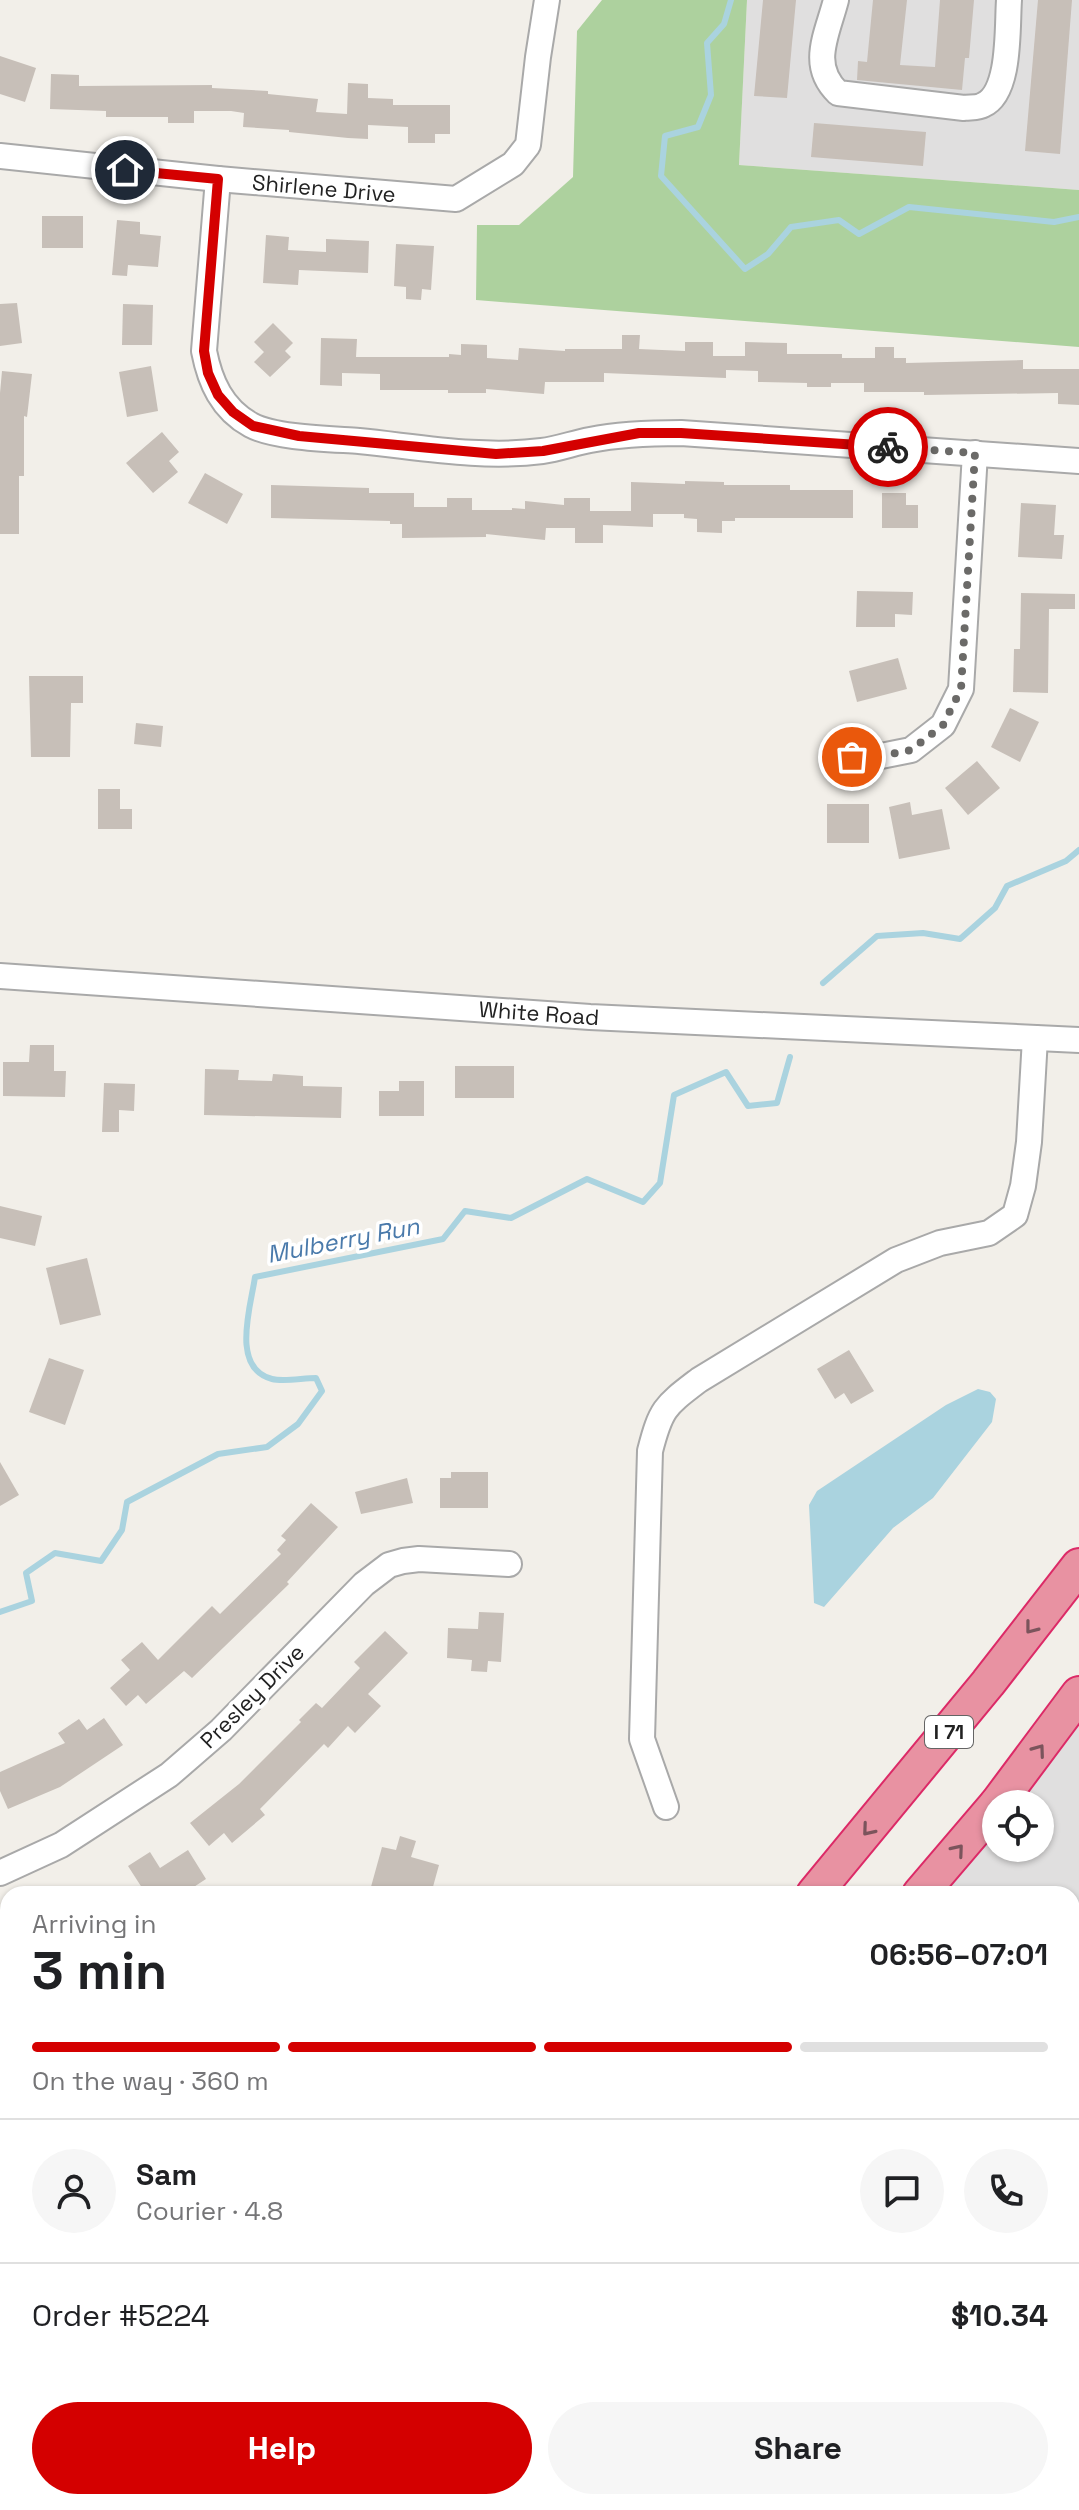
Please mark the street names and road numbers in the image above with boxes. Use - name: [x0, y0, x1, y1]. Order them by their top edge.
- street label: Shirlene Drive: [251, 168, 397, 208]
- street label: White Road: [478, 995, 600, 1031]
- street label: Presley Drive: [194, 1638, 310, 1754]
- road number: I 71: [925, 1716, 973, 1748]

